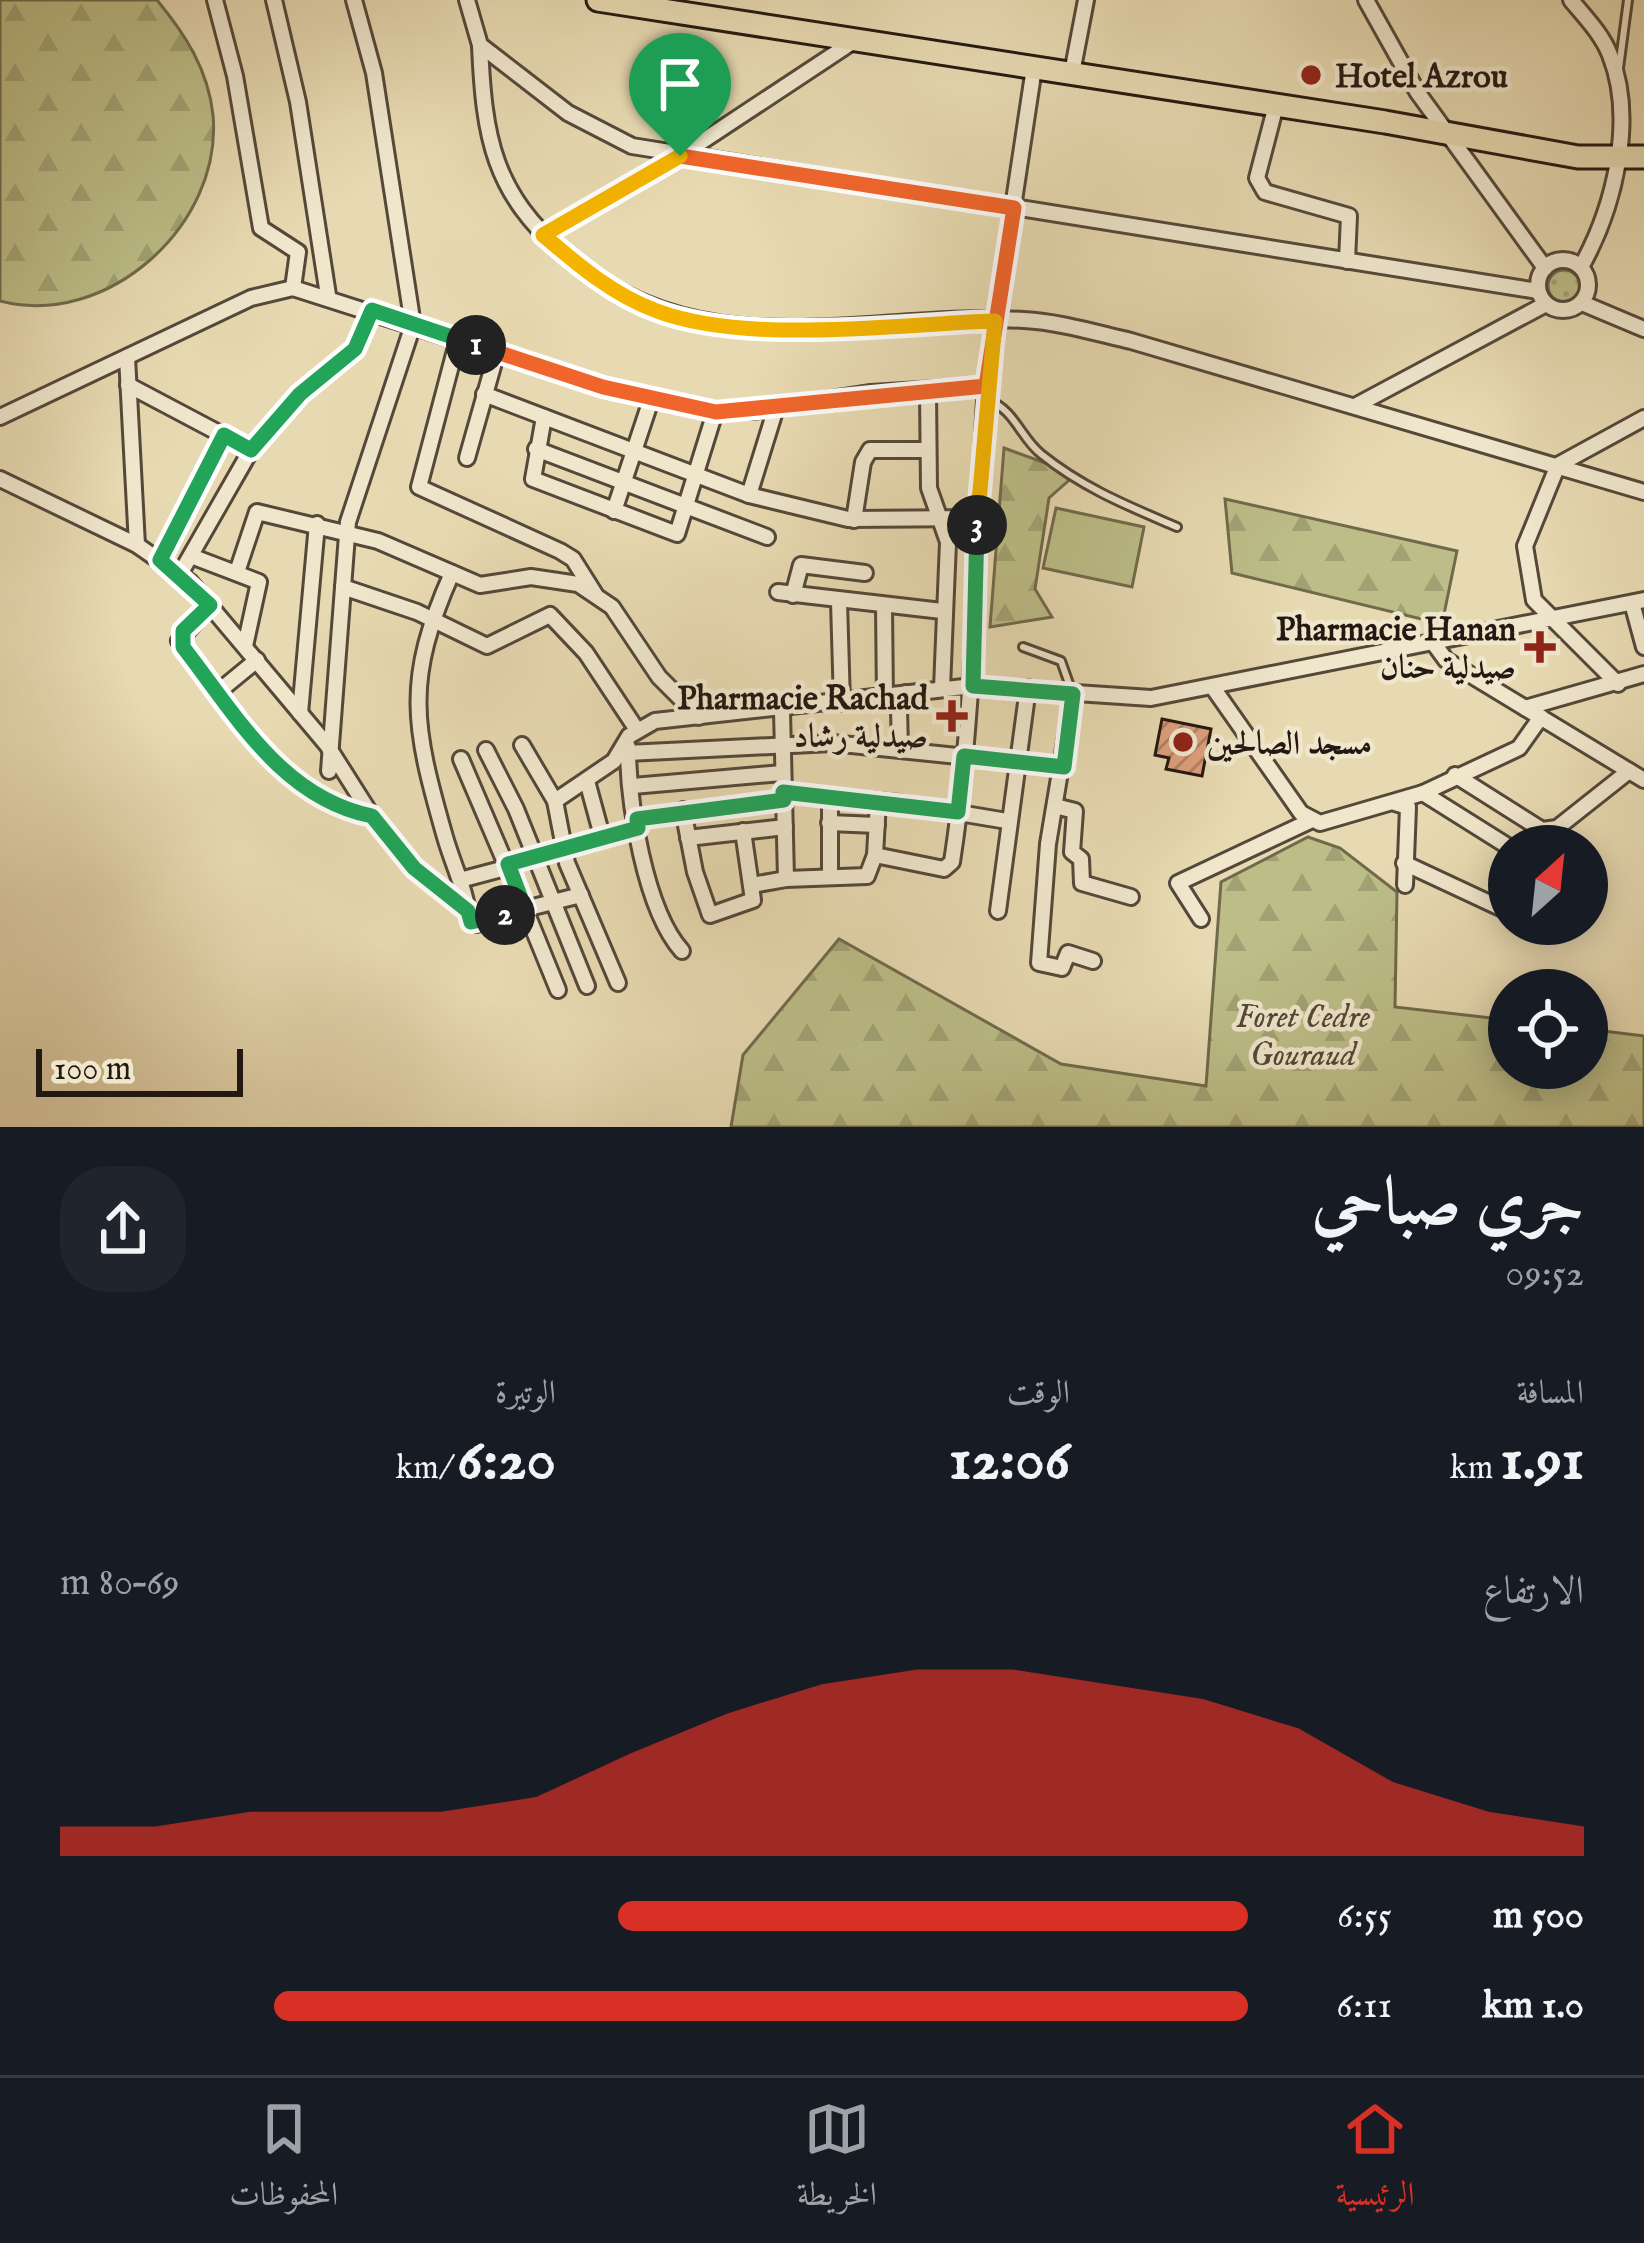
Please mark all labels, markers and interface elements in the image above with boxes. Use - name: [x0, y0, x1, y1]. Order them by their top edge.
- pin: [629, 33, 731, 156]
- icon: arrive: [647, 51, 713, 117]
- place label: Hotel Azrou: [1335, 57, 1508, 99]
- marker: Hotel Azrou: [1298, 62, 1324, 88]
- pin: 1: [446, 315, 506, 375]
- text: 1: [470, 324, 482, 366]
- pin: 3: [947, 495, 1007, 555]
- text: 3: [971, 504, 983, 546]
- place label: Pharmacie Hanan صيدلية حنان: [1276, 610, 1516, 690]
- marker: Pharmacie Hanan صيدلية حنان: [1527, 634, 1553, 660]
- place label: Pharmacie Rachad صيدلية رشاد: [677, 679, 929, 759]
- marker: Pharmacie Rachad صيدلية رشاد: [939, 703, 965, 729]
- place label: مسجد الصالحين: [1207, 724, 1372, 766]
- marker: مسجد الصالحين: [1170, 729, 1196, 755]
- north arrow: [1488, 825, 1608, 945]
- map controls: [1488, 825, 1608, 1089]
- pin: 2: [475, 885, 535, 945]
- text: 2: [497, 894, 513, 936]
- button: locate: [1488, 969, 1608, 1089]
- park label: Foret Cedre Gouraud: [1236, 997, 1370, 1077]
- scale bar: [36, 1043, 243, 1096]
- text: 100 m: [54, 1049, 131, 1091]
- text: جري صباحي: [1312, 1163, 1584, 1247]
- button: share: [60, 1166, 186, 1292]
- text: 09:52: [1505, 1250, 1584, 1299]
- text: الوتيرة: [495, 1373, 556, 1415]
- text: الوقت: [1007, 1373, 1070, 1415]
- text: المسافة: [1517, 1373, 1584, 1415]
- text: 6:20: [457, 1424, 556, 1500]
- text: 12:06: [949, 1424, 1070, 1500]
- text: 1.91: [1500, 1424, 1584, 1500]
- text: /km: [396, 1448, 457, 1490]
- text: km: [1450, 1448, 1500, 1490]
- text: 69–80 m: [60, 1559, 180, 1608]
- text: الارتفاع: [1483, 1568, 1584, 1617]
- text: 6:55: [1337, 1892, 1392, 1941]
- text: 500 m: [1493, 1892, 1584, 1941]
- text: 6:11: [1336, 1982, 1392, 2031]
- text: 1.0 km: [1482, 1982, 1584, 2031]
- tab: المحفوظات: [229, 2096, 338, 2226]
- tab: الخريطة: [797, 2096, 877, 2226]
- tab: الرئيسية: [1335, 2096, 1415, 2226]

